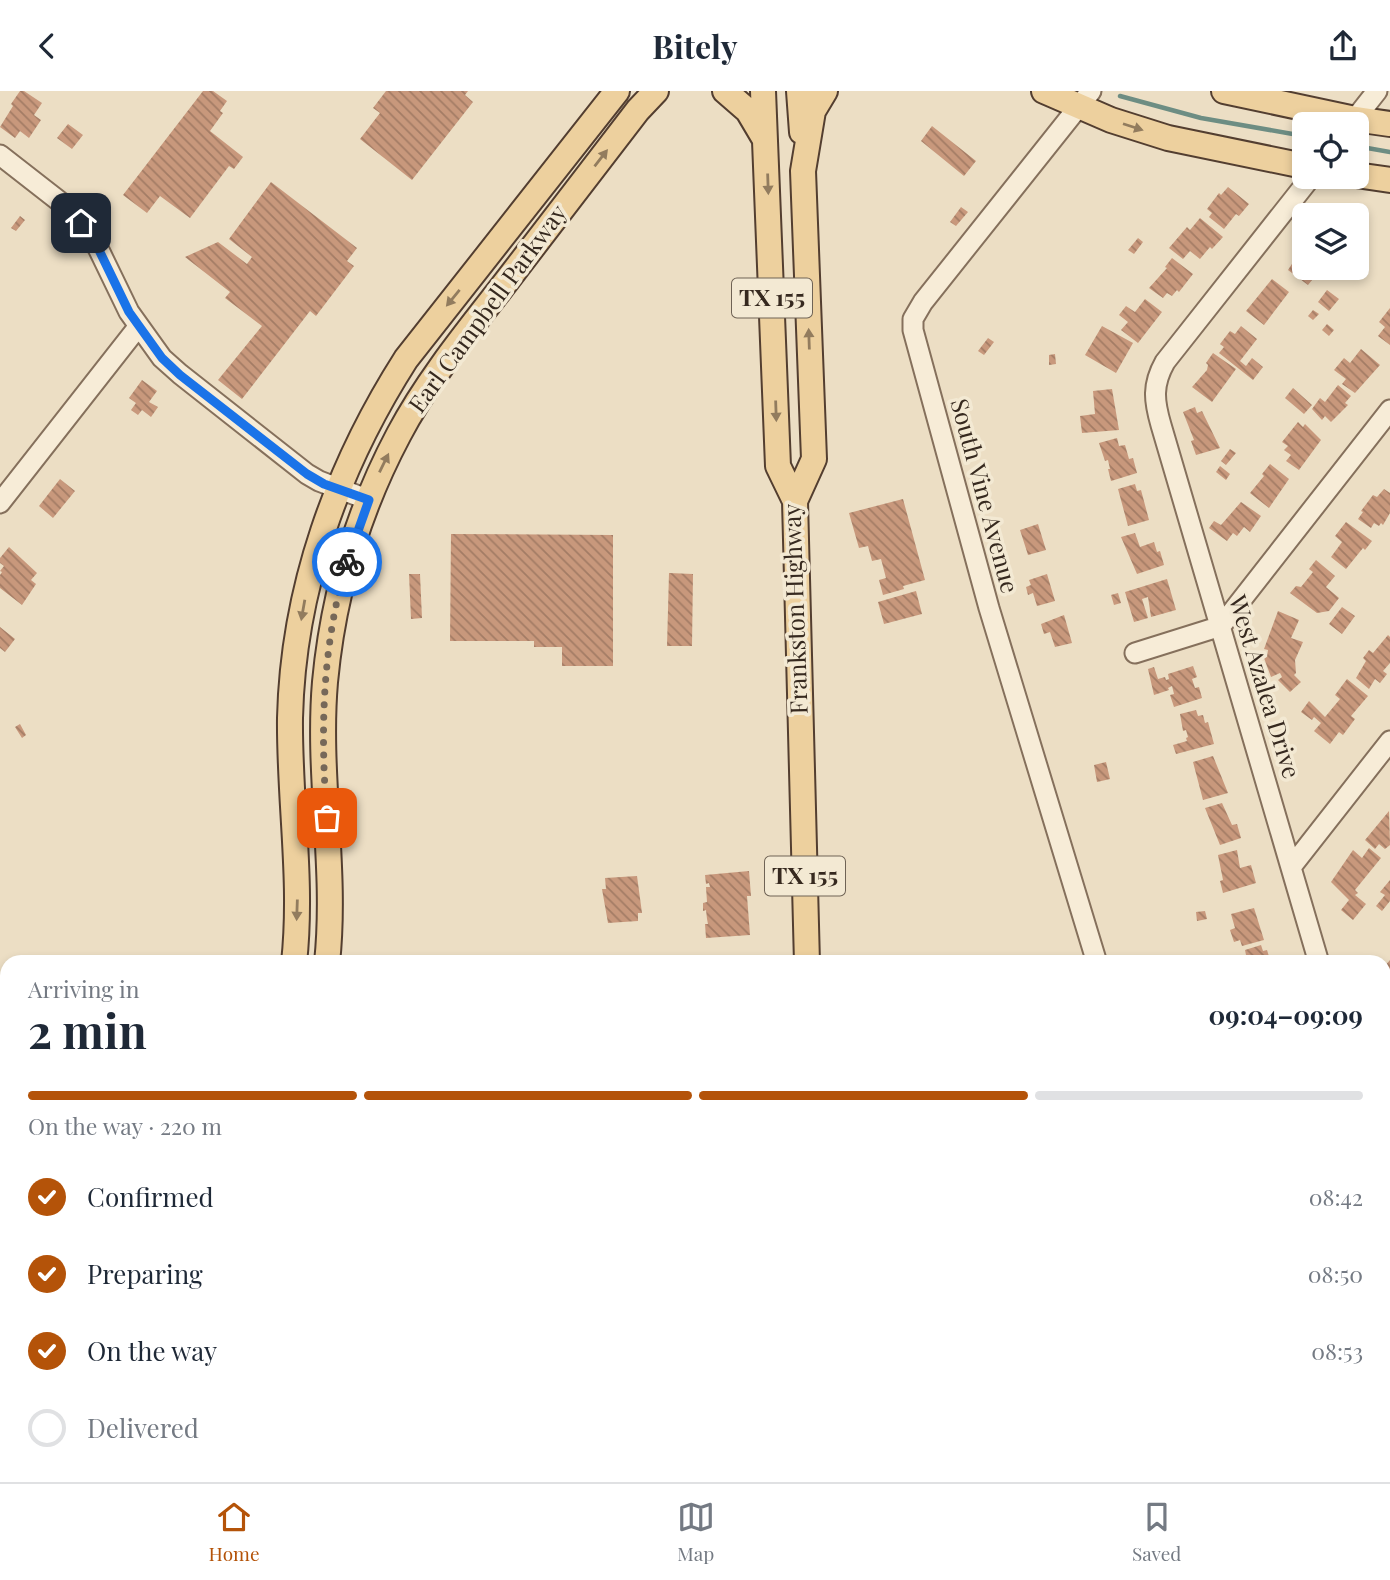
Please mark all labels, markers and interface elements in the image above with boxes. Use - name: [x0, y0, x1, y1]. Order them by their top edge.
- text: Bitely: [652, 24, 738, 67]
- icon: back: [28, 27, 66, 65]
- icon: share: [1324, 27, 1362, 65]
- map controls: [1292, 112, 1369, 280]
- button: locate: [1292, 112, 1369, 189]
- one-way arrow: [1123, 122, 1144, 133]
- one-way arrow: [593, 149, 607, 167]
- one-way arrow: [763, 173, 774, 195]
- pin: [51, 193, 111, 253]
- street label: Earl Campbell Parkway: [400, 197, 573, 418]
- button: layers: [1292, 203, 1369, 280]
- icon: home: [62, 204, 100, 242]
- road number: TX 155: [732, 279, 812, 318]
- one-way arrow: [445, 289, 460, 307]
- one-way arrow: [804, 328, 815, 350]
- street label: South Vine Avenue: [945, 395, 1027, 596]
- one-way arrow: [770, 400, 782, 422]
- one-way arrow: [379, 453, 390, 473]
- street label: Frankston Highway: [774, 503, 814, 715]
- courier: [312, 527, 382, 597]
- icon: bike: [328, 543, 366, 581]
- street label: West Azalea Drive: [1223, 590, 1309, 782]
- one-way arrow: [297, 599, 308, 621]
- pin: [297, 788, 357, 848]
- icon: bag: [308, 799, 346, 837]
- road number: TX 155: [765, 856, 845, 895]
- one-way arrow: [292, 899, 303, 921]
- text: Arriving in: [28, 973, 140, 1004]
- text: 09:04–09:09: [1209, 997, 1363, 1032]
- text: 2 min: [28, 999, 147, 1061]
- text: On the way · 220 m: [28, 1110, 222, 1141]
- icon: check: [28, 1178, 66, 1216]
- text: Confirmed: [87, 1179, 214, 1214]
- text: 08:42: [1309, 1181, 1363, 1212]
- icon: check: [28, 1255, 66, 1293]
- text: Preparing: [87, 1256, 203, 1291]
- text: 08:50: [1308, 1258, 1363, 1289]
- icon: check: [28, 1332, 66, 1370]
- text: On the way: [87, 1333, 217, 1368]
- text: 08:53: [1311, 1335, 1363, 1366]
- text: Delivered: [87, 1410, 199, 1445]
- tab: Home: [209, 1498, 260, 1566]
- tab: Map: [677, 1498, 715, 1566]
- tab: Saved: [1132, 1498, 1181, 1566]

